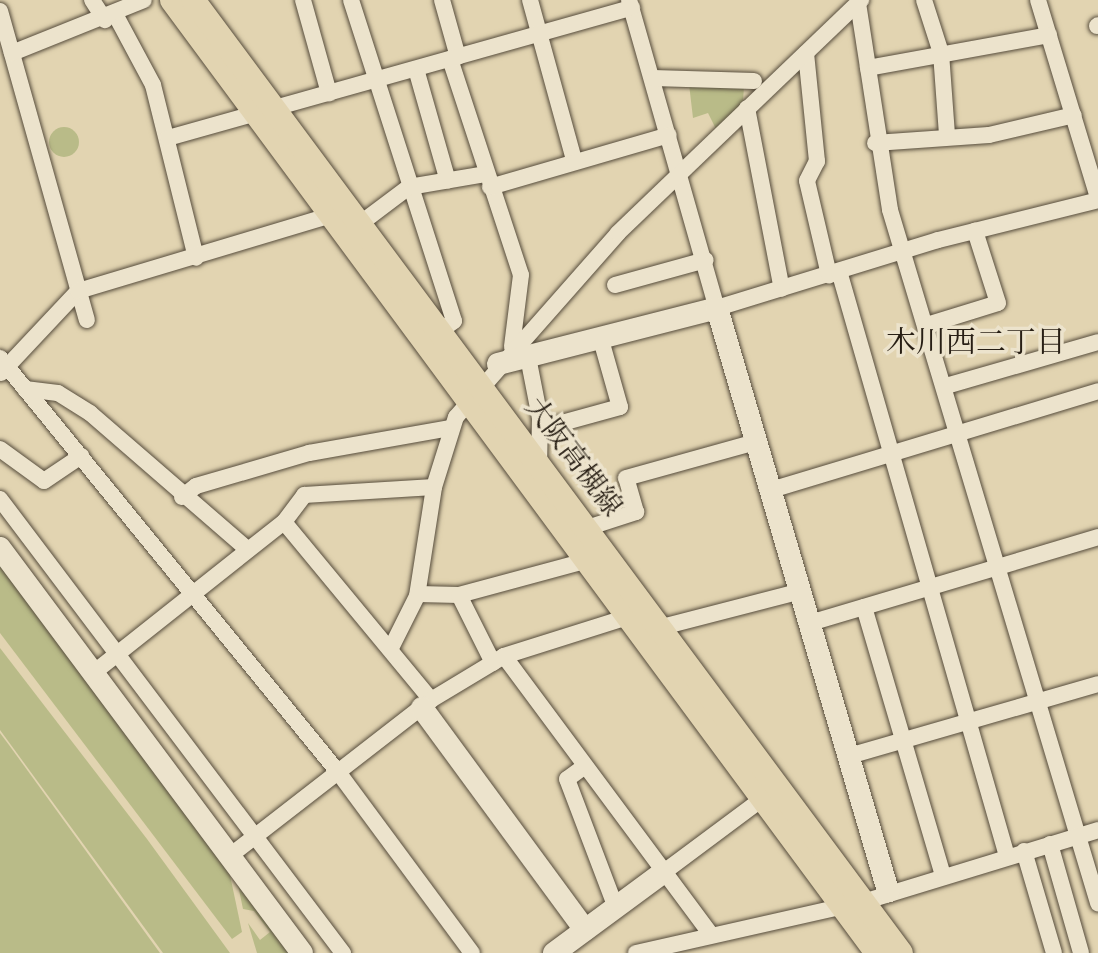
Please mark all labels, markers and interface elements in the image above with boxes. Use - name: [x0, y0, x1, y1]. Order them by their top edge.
- district label: 木川西二丁目: [886, 326, 1066, 362]
- street label: 大阪高槻線: [516, 392, 628, 524]

